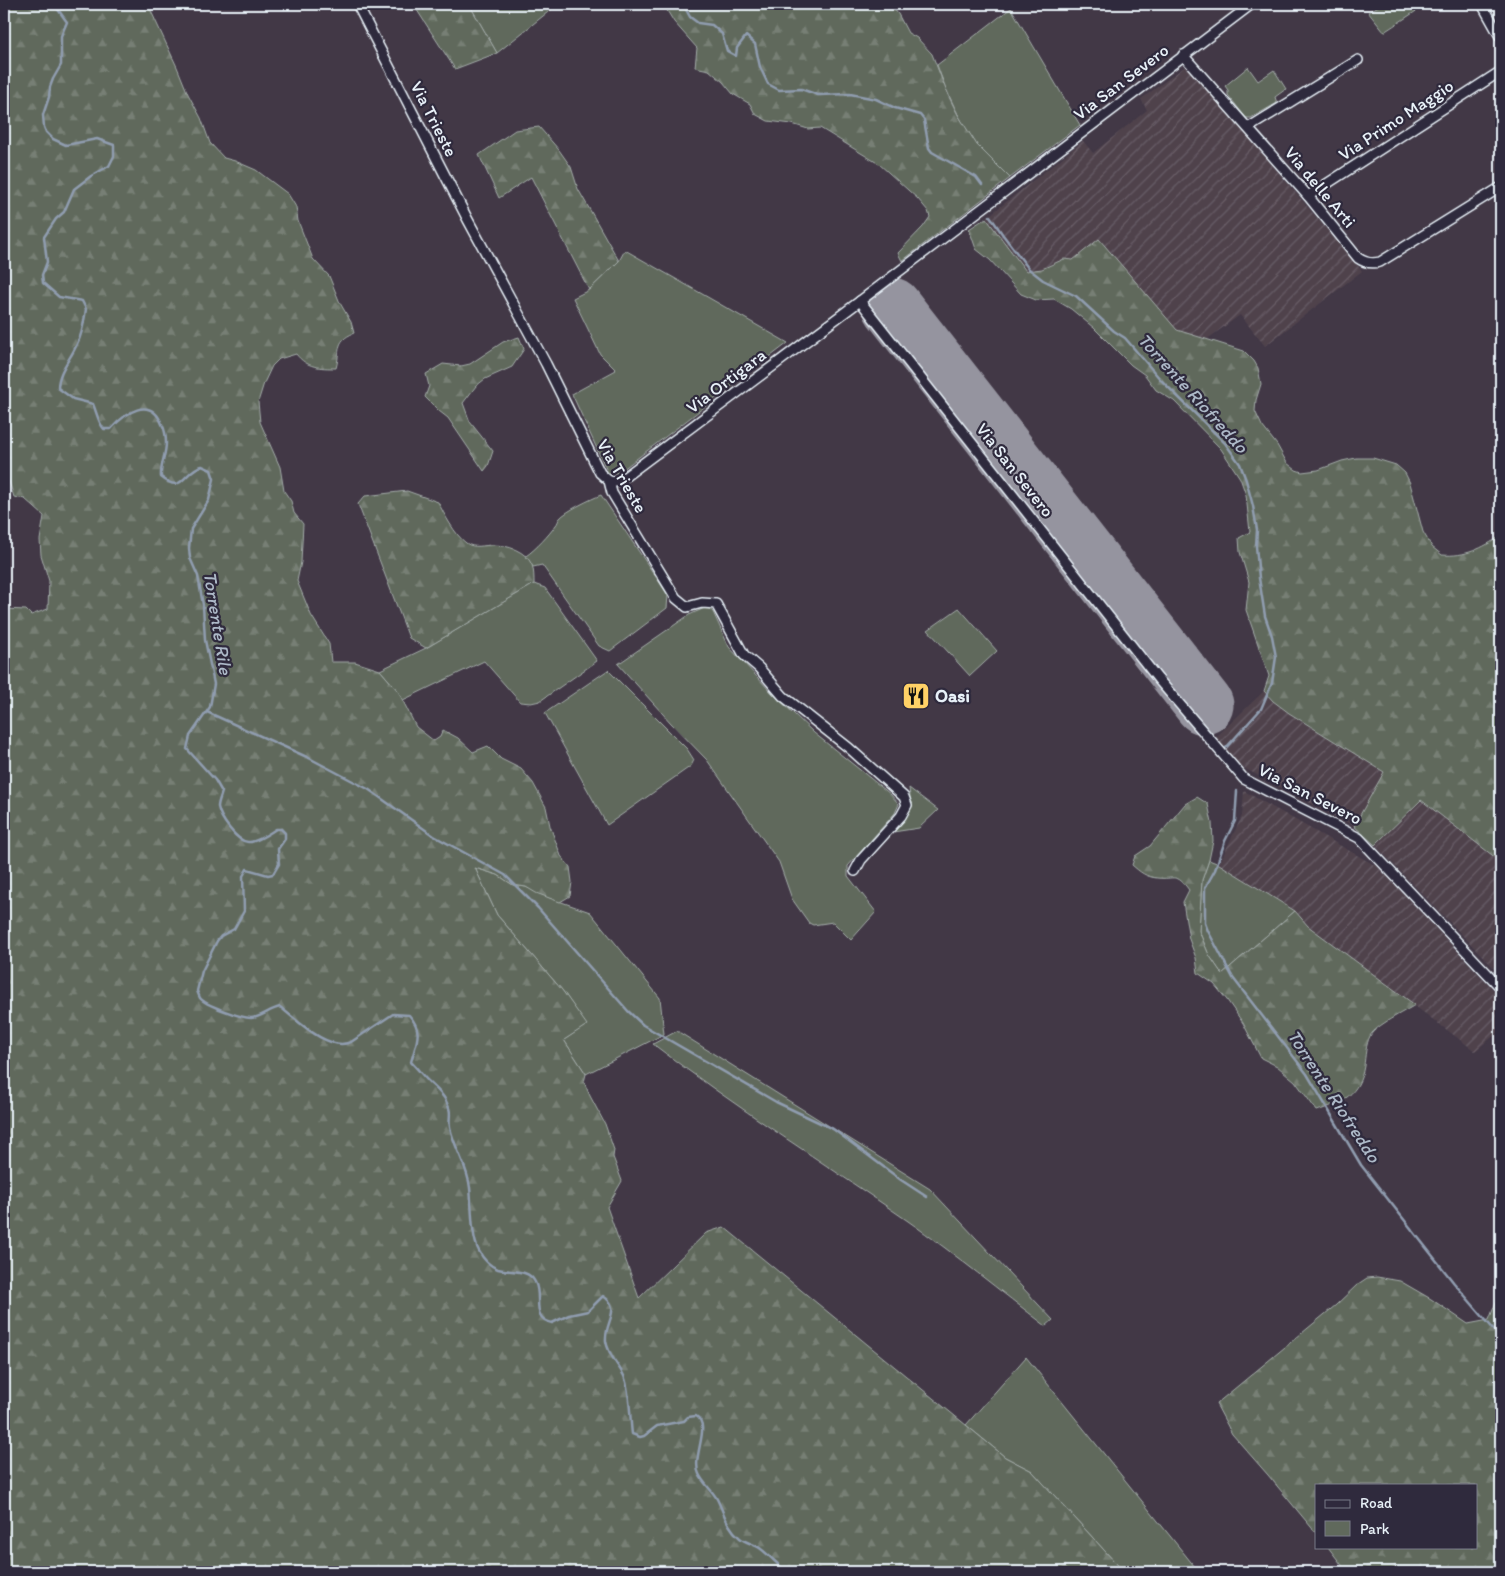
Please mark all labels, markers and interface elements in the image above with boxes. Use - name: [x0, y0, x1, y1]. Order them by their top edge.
- street label: Via San Severo: [1069, 39, 1173, 125]
- street label: Via Primo Maggio: [1334, 75, 1458, 165]
- street label: Via Trieste: [406, 78, 462, 160]
- street label: Via delle Arti: [1280, 142, 1360, 232]
- water label: Torrente Riofreddo: [1133, 328, 1254, 459]
- street label: Via Ortigara: [682, 344, 770, 418]
- street label: Via San Severo: [971, 418, 1059, 522]
- street label: Via Trieste: [592, 435, 652, 517]
- water label: Torrente Rile: [198, 570, 238, 677]
- restaurant icon: Oasi: [901, 681, 931, 711]
- place label: Oasi: [935, 685, 970, 707]
- street label: Via San Severo: [1254, 758, 1366, 830]
- water label: Torrente Riofreddo: [1282, 1025, 1386, 1168]
- legend: [1315, 1484, 1478, 1548]
- text: Road: [1360, 1494, 1393, 1512]
- text: Park: [1360, 1520, 1390, 1538]

